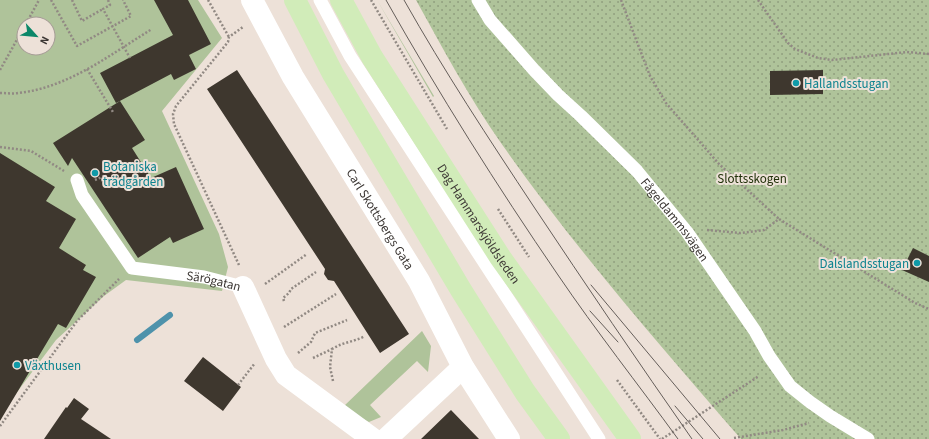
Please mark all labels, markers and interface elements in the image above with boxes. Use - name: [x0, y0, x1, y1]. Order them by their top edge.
- north arrow: [16, 16, 56, 56]
- text: N: [36, 34, 53, 47]
- place label: Hallandsstugan: [804, 75, 889, 93]
- marker: Hallandsstugan: [791, 78, 801, 88]
- place label: Botaniska trädgården: [103, 158, 163, 191]
- street label: Dag Hammarskjöldsleden: [433, 161, 524, 288]
- street label: Carl Skottsbergs Gata: [342, 165, 418, 274]
- marker: Botaniska trädgården: [90, 168, 100, 178]
- park label: Slottsskogen: [717, 170, 787, 188]
- street label: Fågeldammsvägen: [636, 174, 713, 266]
- place label: Dalslandsstugan: [819, 255, 909, 273]
- marker: Dalslandsstugan: [912, 258, 922, 268]
- street label: Särögatan: [185, 267, 243, 296]
- place label: Växthusen: [25, 357, 81, 375]
- marker: Växthusen: [12, 360, 22, 370]

